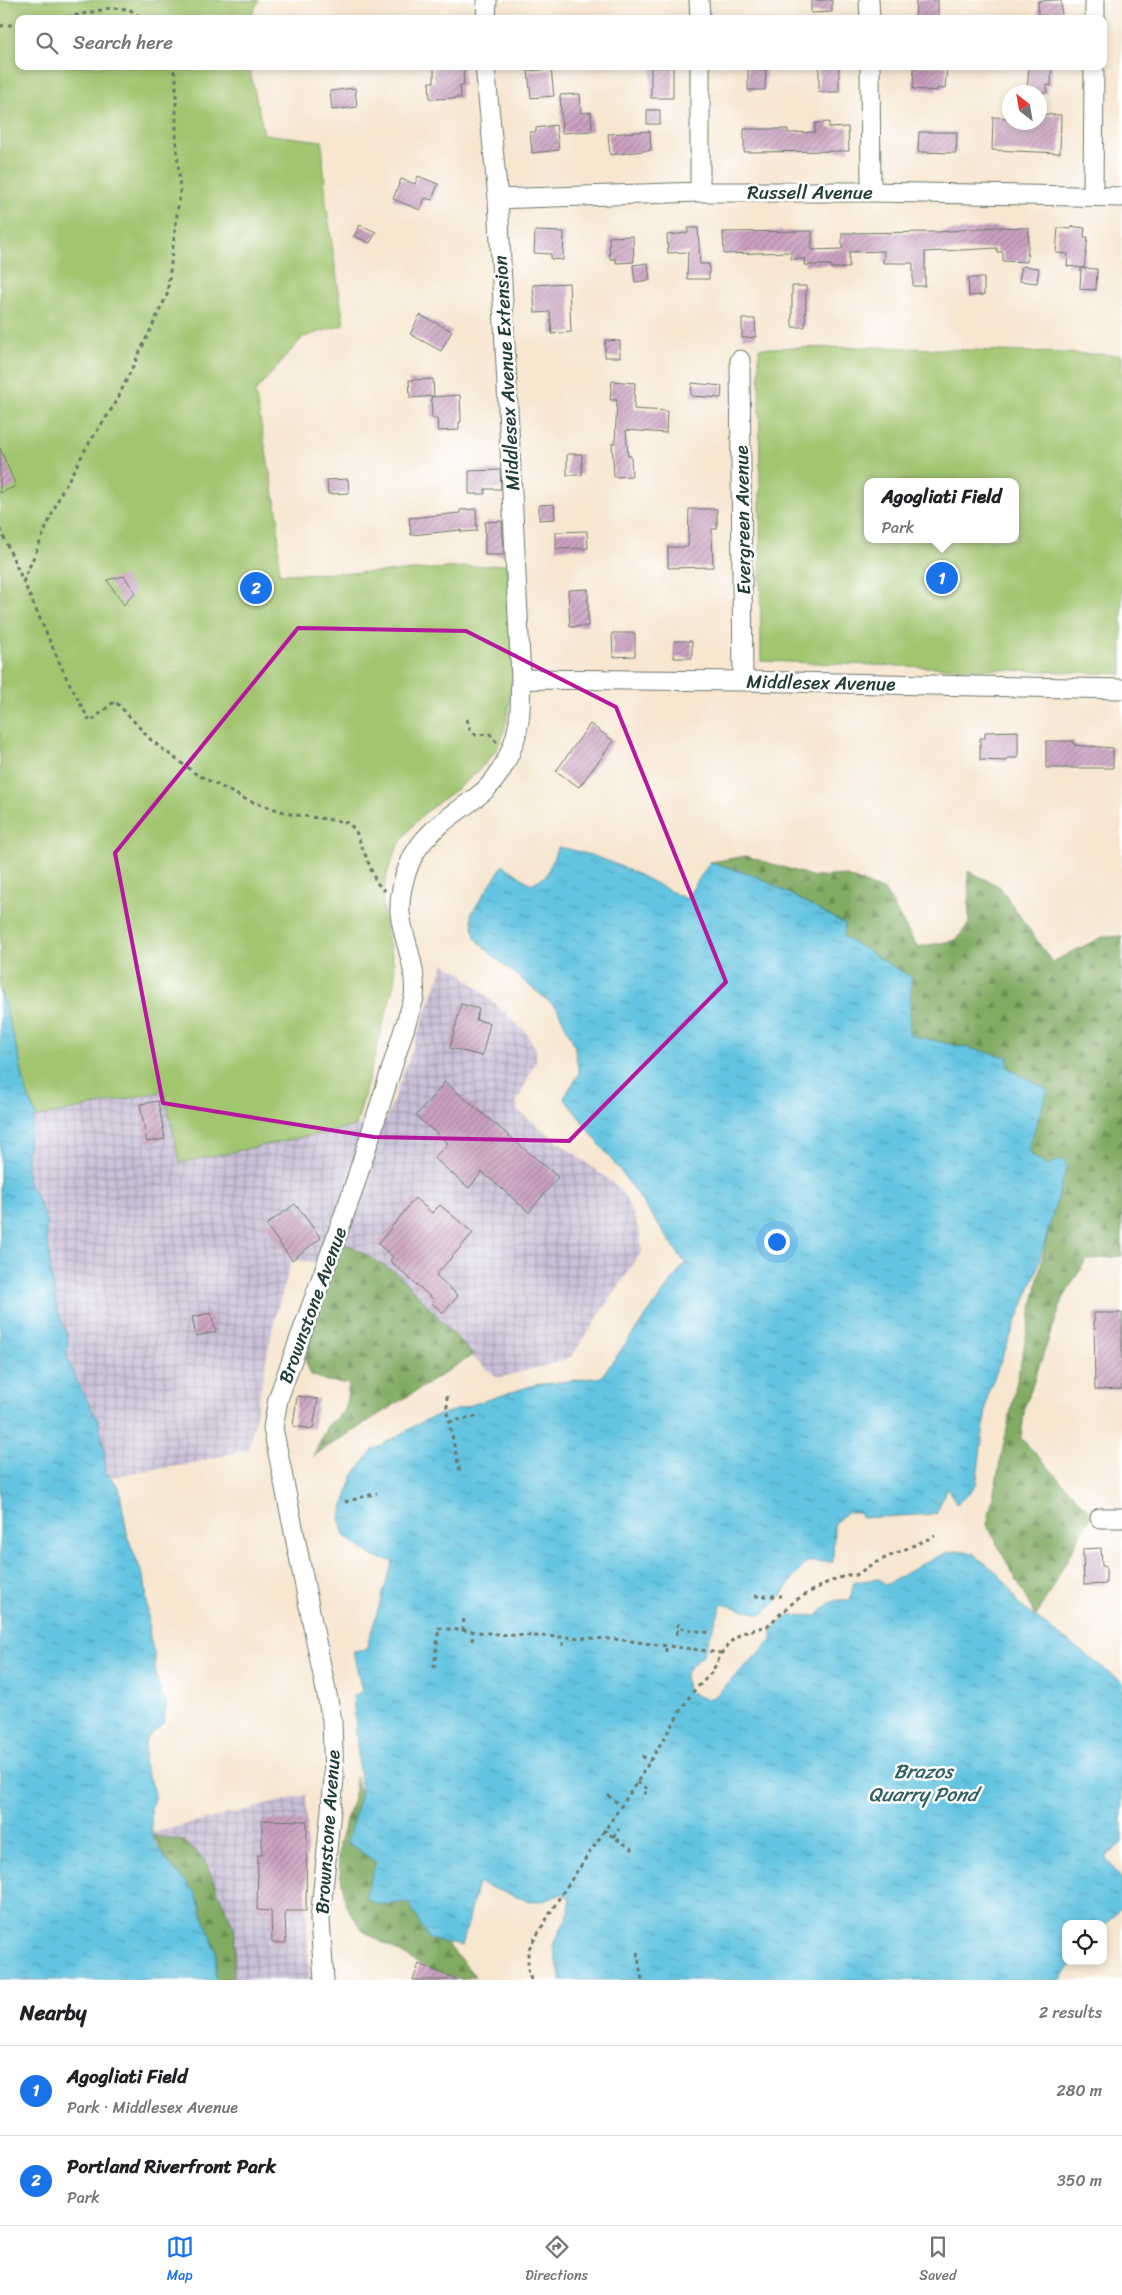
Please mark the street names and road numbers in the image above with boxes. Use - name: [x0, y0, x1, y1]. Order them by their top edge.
- street label: Russell Avenue: [747, 176, 873, 209]
- street label: Middlesex Avenue Extension: [484, 254, 529, 492]
- street label: Evergreen Avenue: [725, 445, 760, 595]
- street label: Middlesex Avenue: [746, 665, 896, 700]
- street label: Brownstone Avenue: [269, 1222, 356, 1388]
- street label: Brownstone Avenue: [305, 1749, 350, 1915]

